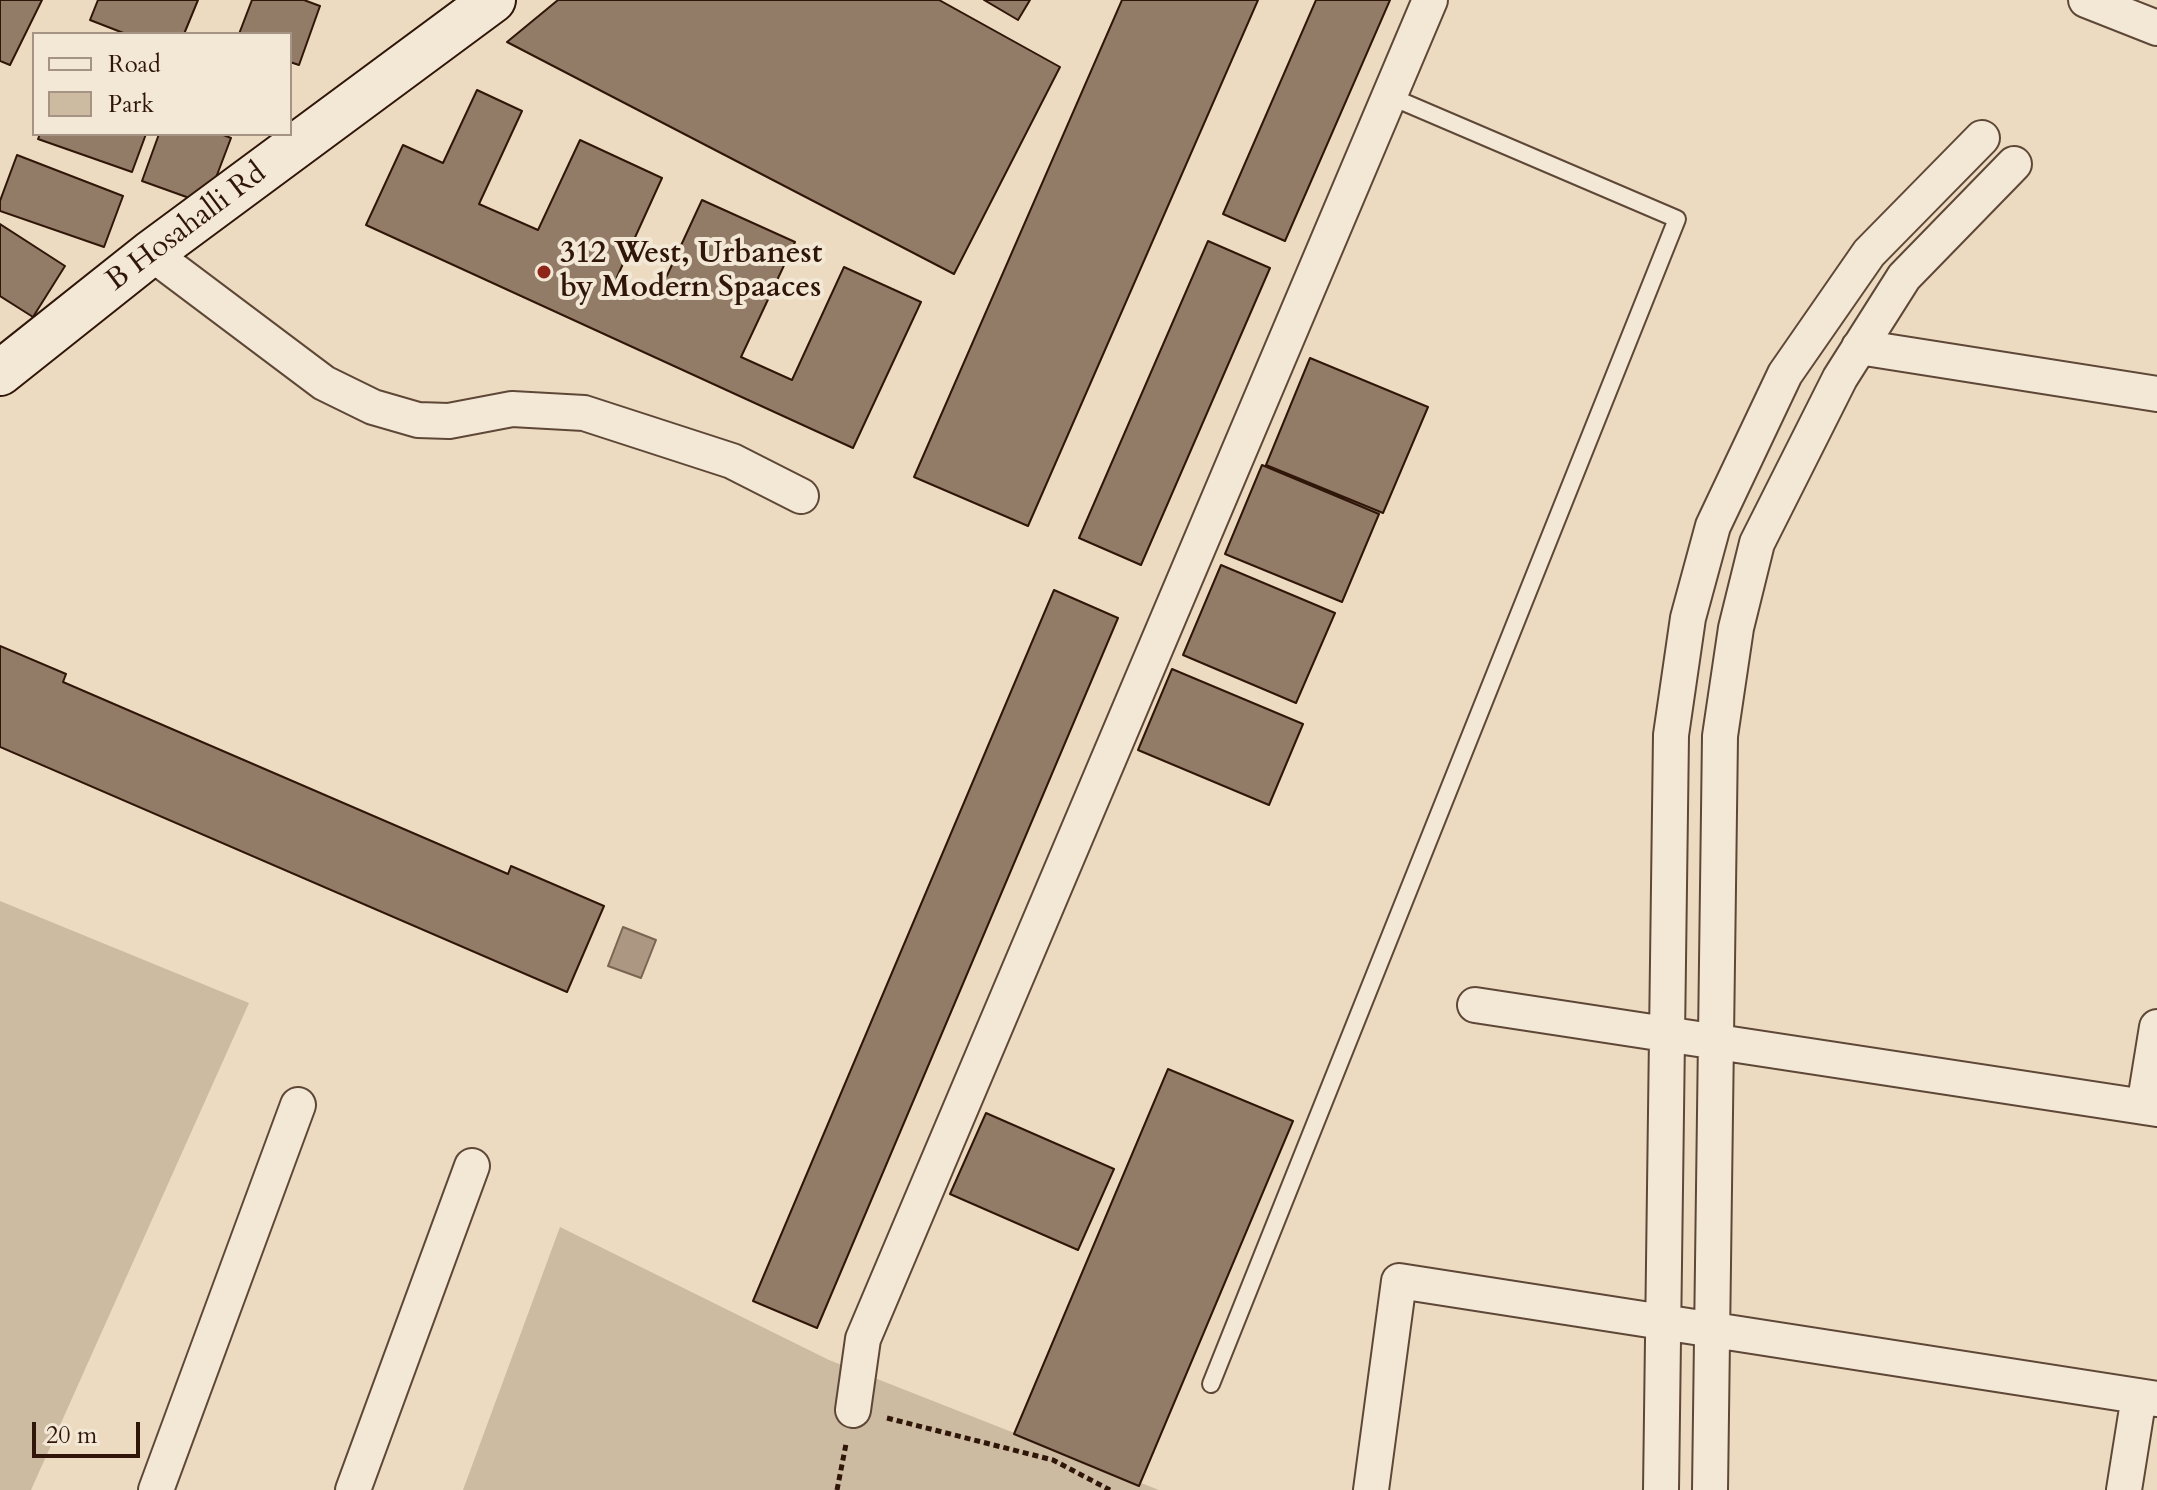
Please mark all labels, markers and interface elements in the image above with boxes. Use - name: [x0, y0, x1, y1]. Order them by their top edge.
- legend: [32, 32, 292, 136]
- text: Road: [108, 48, 161, 81]
- text: Park: [108, 88, 154, 121]
- street label: B Hosahalli Rd: [100, 156, 274, 300]
- place label: 312 West, Urbanest by Modern Spaaces: [560, 237, 822, 308]
- marker: 312 West, Urbanest by Modern Spaaces: [535, 263, 553, 281]
- scale bar: [36, 1406, 144, 1456]
- text: 20 m: [46, 1419, 97, 1452]

